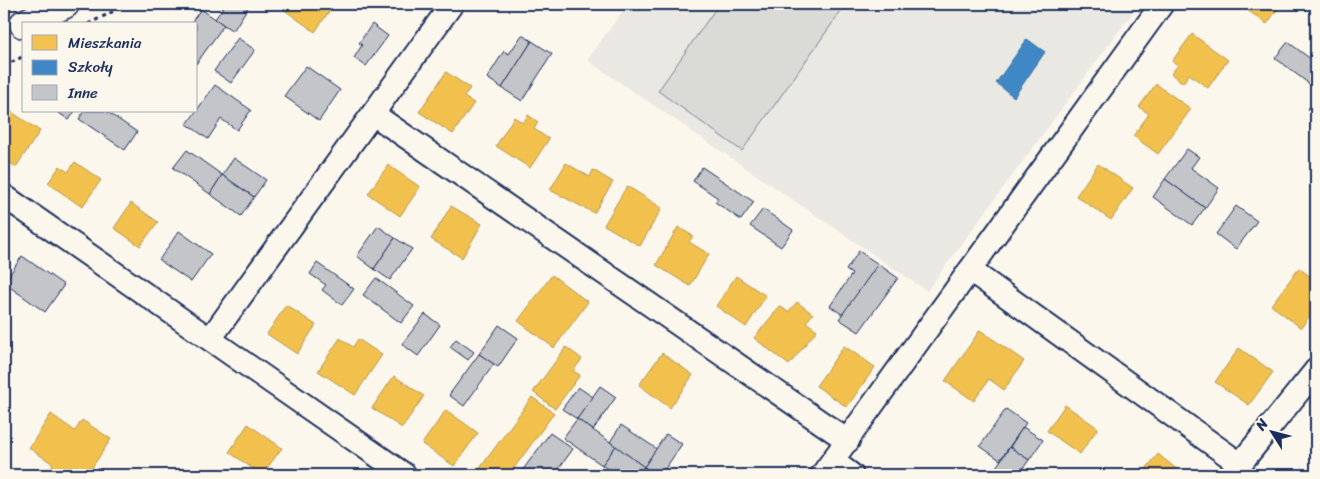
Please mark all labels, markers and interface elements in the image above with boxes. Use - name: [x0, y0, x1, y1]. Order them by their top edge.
- legend: [22, 22, 198, 112]
- text: Mieszkania: [68, 30, 142, 56]
- text: Szkoły: [68, 54, 113, 80]
- text: Inne: [67, 80, 98, 106]
- north arrow: [1248, 406, 1298, 456]
- text: N: [1248, 413, 1275, 437]

